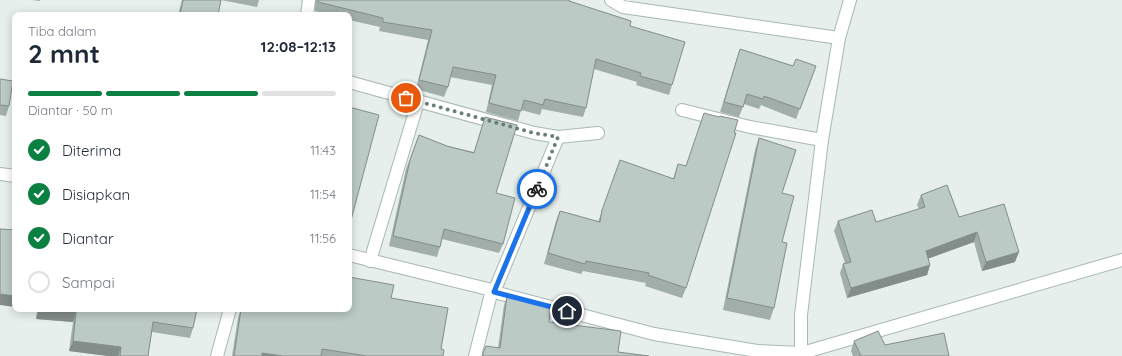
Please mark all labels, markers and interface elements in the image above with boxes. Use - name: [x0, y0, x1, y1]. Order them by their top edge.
- text: Tiba dalam: [28, 23, 96, 39]
- text: 2 mnt: [28, 37, 100, 70]
- text: 12:08–12:13: [261, 37, 336, 56]
- pin: [389, 81, 423, 115]
- icon: bag: [395, 87, 417, 109]
- text: Diantar · 50 m: [28, 102, 113, 118]
- icon: check: [28, 139, 50, 161]
- text: Diterima: [62, 141, 121, 160]
- text: 11:43: [310, 142, 336, 158]
- courier: [517, 169, 557, 209]
- icon: bike: [526, 178, 548, 200]
- icon: check: [28, 183, 50, 205]
- text: Disiapkan: [62, 185, 130, 204]
- text: 11:54: [310, 186, 336, 202]
- icon: check: [28, 227, 50, 249]
- text: Diantar: [62, 229, 114, 248]
- text: 11:56: [310, 230, 336, 246]
- text: Sampai: [62, 273, 115, 292]
- pin: [550, 294, 584, 328]
- icon: home: [556, 300, 578, 322]

